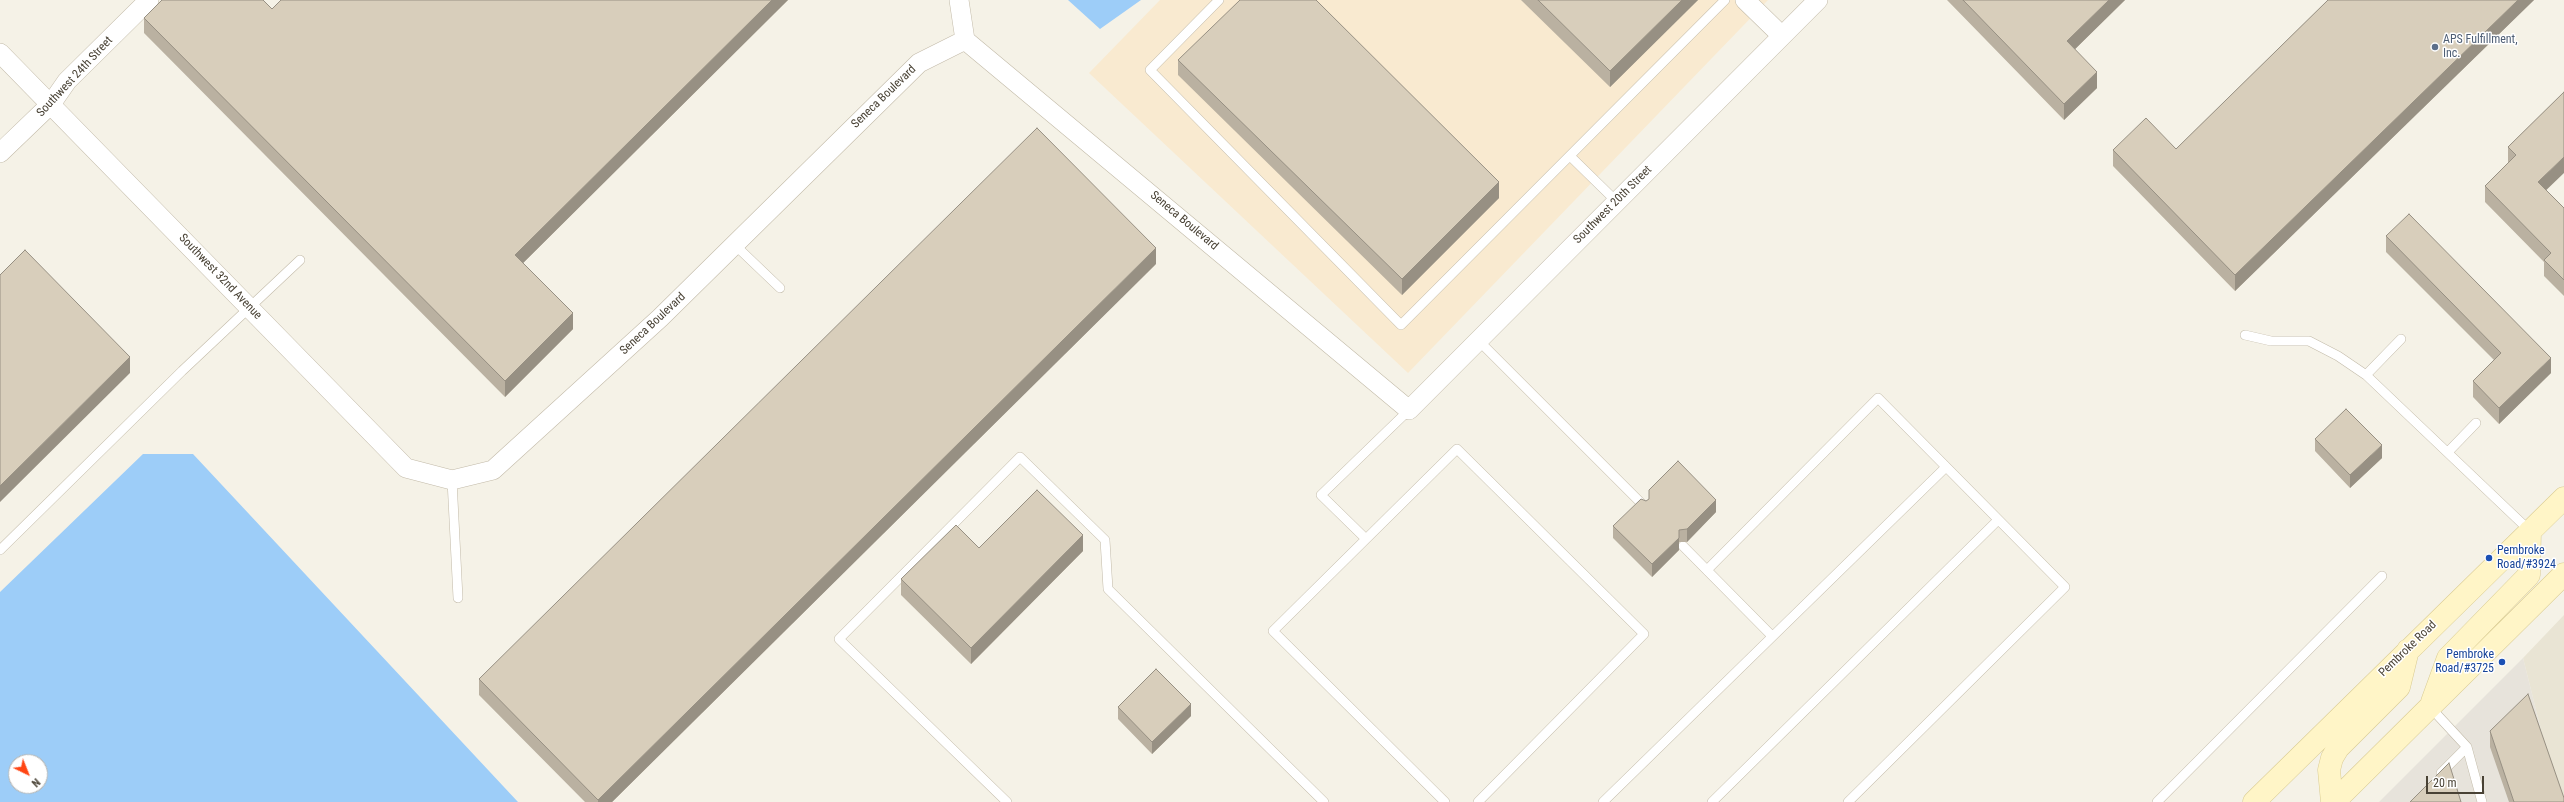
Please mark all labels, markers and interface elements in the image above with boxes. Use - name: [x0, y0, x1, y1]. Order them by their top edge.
- place label: APS Fulfillment, Inc.: [2443, 33, 2518, 61]
- street label: Southwest 24th Street: [34, 34, 116, 120]
- marker: APS Fulfillment, Inc.: [2430, 42, 2440, 52]
- street label: Seneca Boulevard: [849, 63, 919, 131]
- street label: Southwest 20th Street: [1571, 163, 1655, 247]
- street label: Seneca Boulevard: [1147, 188, 1221, 254]
- street label: Southwest 32nd Avenue: [175, 231, 265, 323]
- street label: Seneca Boulevard: [617, 290, 689, 358]
- place label: Pembroke Road/#3924: [2497, 544, 2556, 572]
- marker: Pembroke Road/#3924: [2484, 553, 2494, 563]
- street label: Pembroke Road: [2376, 618, 2440, 680]
- place label: Pembroke Road/#3725: [2435, 648, 2494, 676]
- marker: Pembroke Road/#3725: [2497, 657, 2507, 667]
- north arrow: [8, 754, 48, 794]
- scale bar: [2428, 768, 2486, 794]
- text: N: [29, 775, 43, 789]
- text: 20 m: [2433, 776, 2457, 790]

